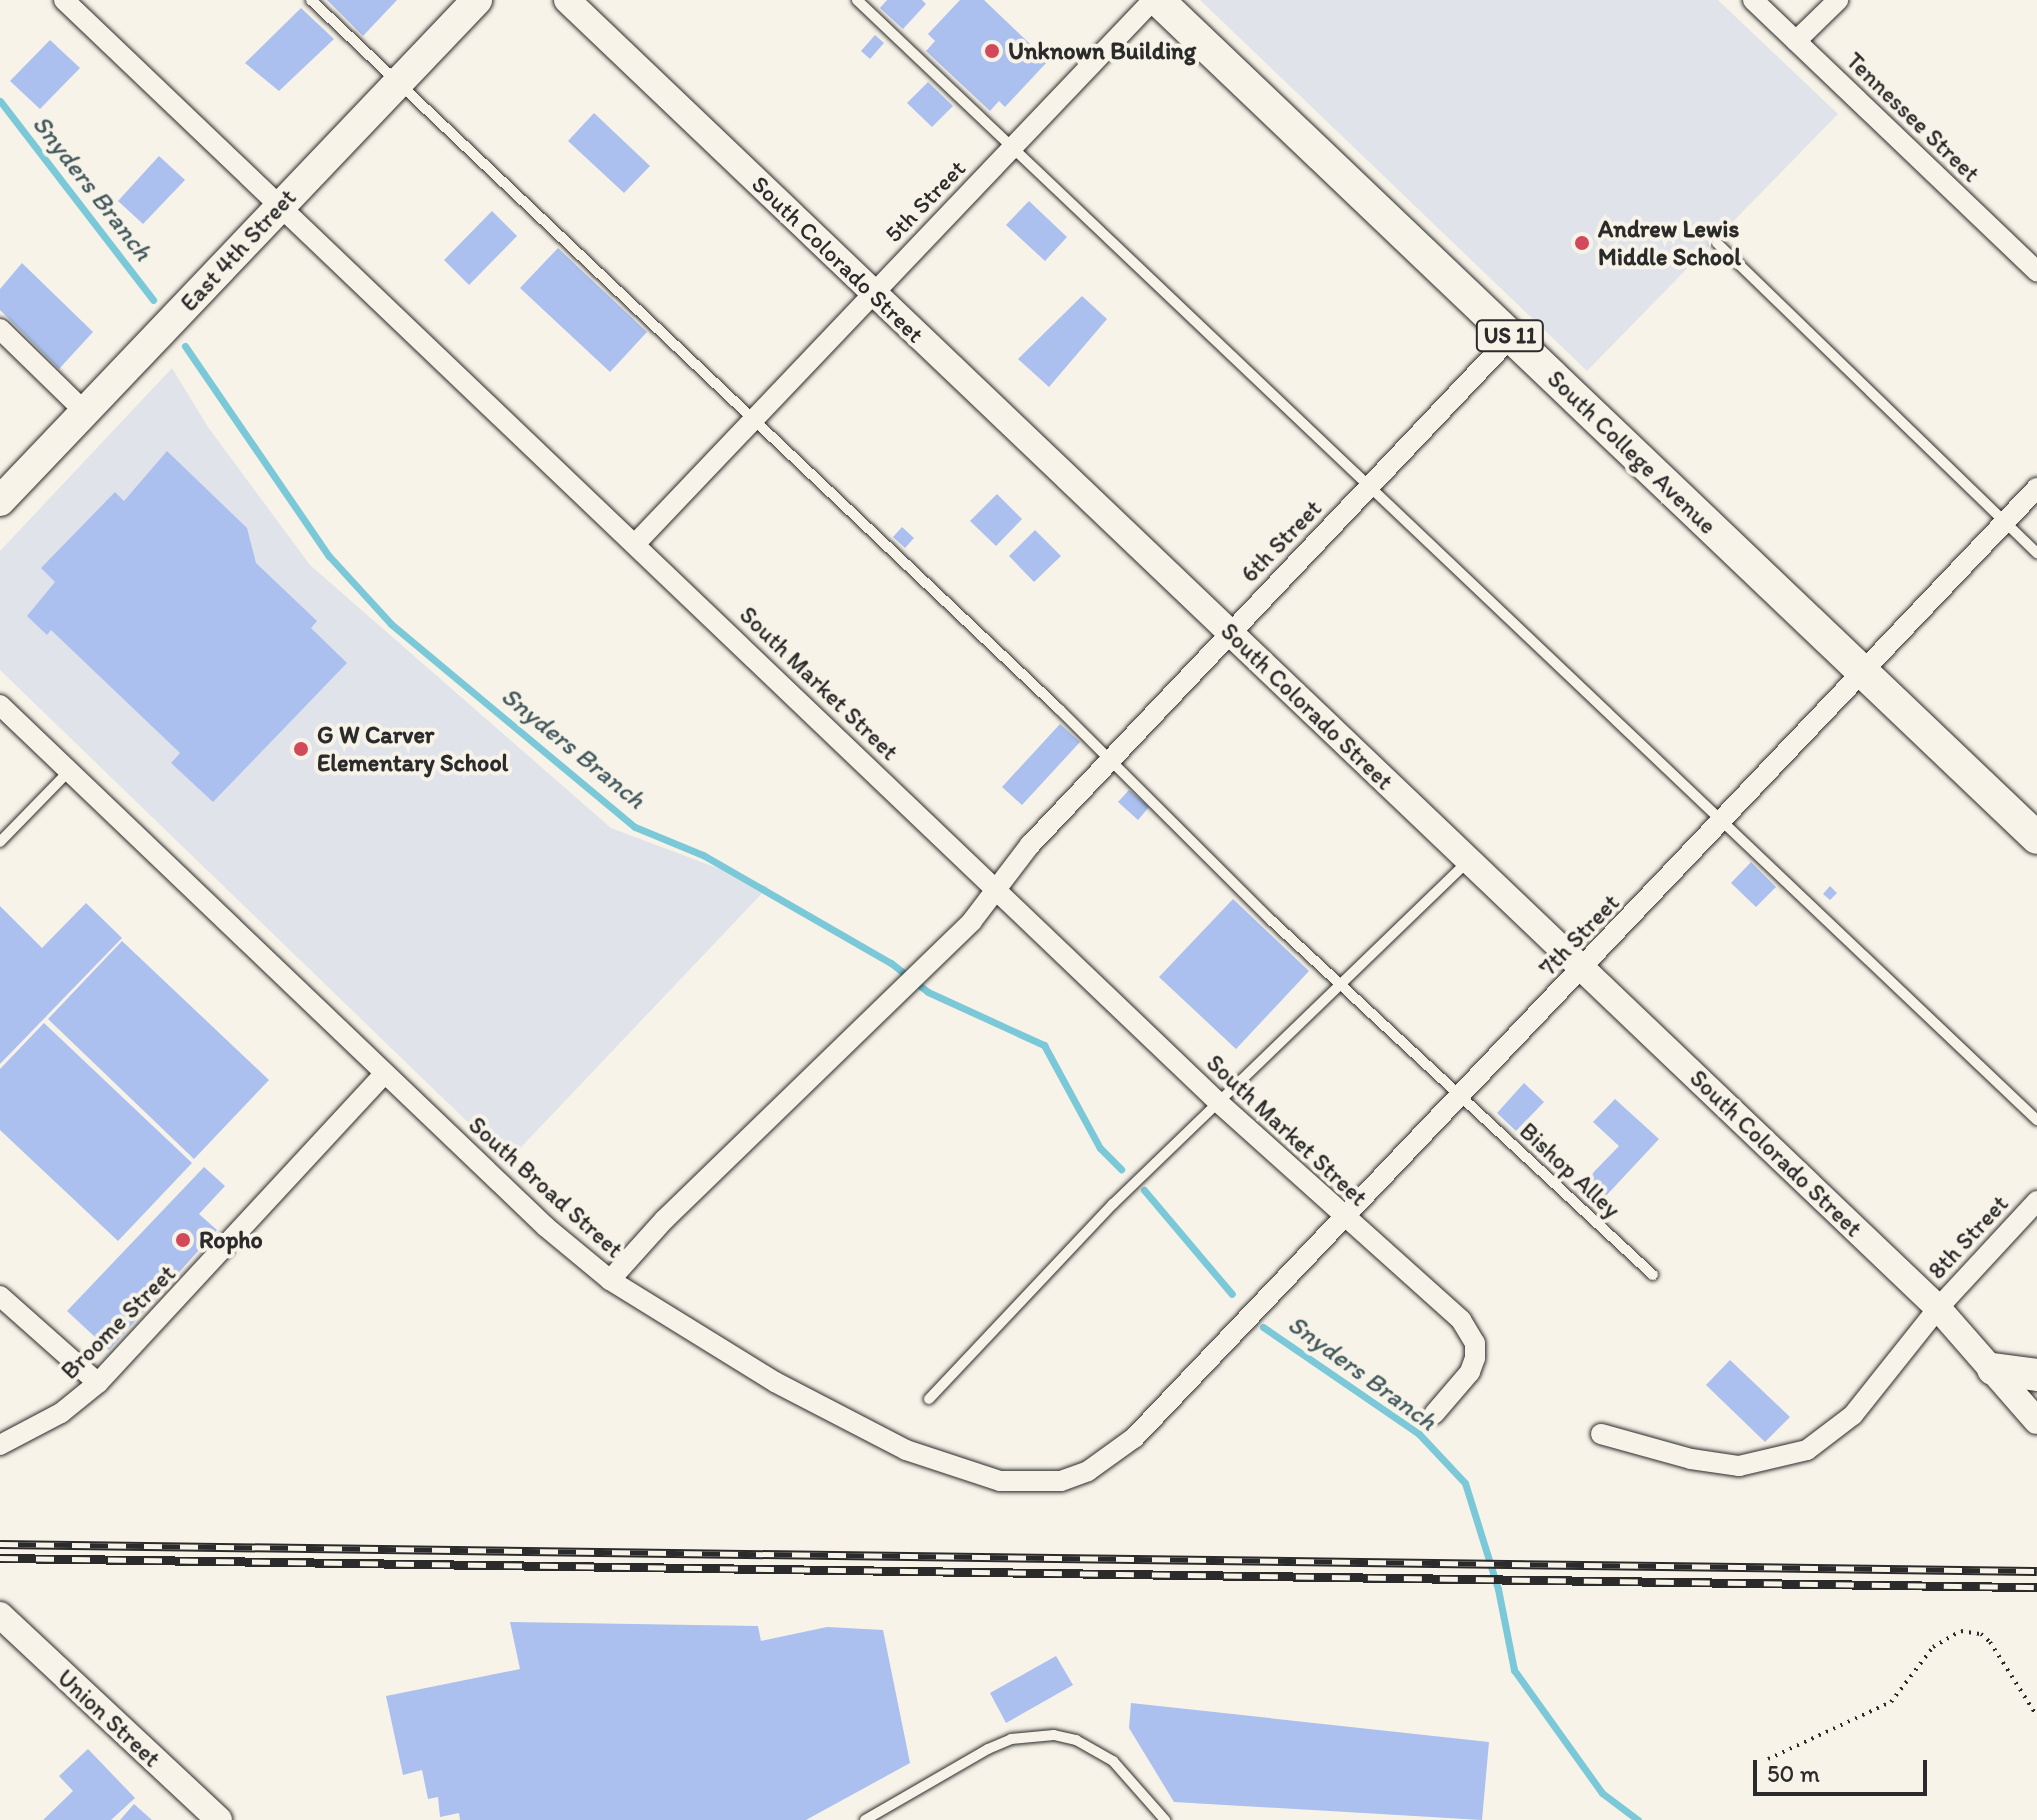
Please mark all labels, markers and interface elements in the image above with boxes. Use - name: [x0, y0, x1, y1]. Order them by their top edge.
- place label: Unknown Building: [1008, 37, 1197, 65]
- marker: Unknown Building: [983, 42, 1001, 60]
- street label: Tennessee Street: [1841, 46, 1985, 188]
- water label: Snyders Branch: [25, 109, 159, 267]
- street label: 5th Street: [879, 154, 971, 248]
- street label: South Colorado Street: [746, 169, 930, 349]
- street label: East 4th Street: [174, 183, 302, 317]
- place label: Andrew Lewis Middle School: [1598, 215, 1741, 271]
- marker: Andrew Lewis Middle School: [1573, 234, 1591, 252]
- road number: US 11: [1474, 318, 1546, 354]
- street label: South College Avenue: [1542, 364, 1722, 540]
- street label: 6th Street: [1235, 494, 1327, 588]
- street label: South Market Street: [734, 600, 904, 766]
- street label: South Colorado Street: [1215, 616, 1399, 796]
- water label: Snyders Branch: [495, 680, 651, 816]
- place label: G W Carver Elementary School: [317, 721, 508, 777]
- marker: G W Carver Elementary School: [292, 740, 310, 758]
- street label: 7th Street: [1533, 888, 1625, 982]
- street label: South Market Street: [1201, 1049, 1373, 1211]
- street label: South Colorado Street: [1684, 1063, 1868, 1243]
- street label: South Broad Street: [463, 1111, 629, 1263]
- street label: Bishop Alley: [1514, 1116, 1626, 1224]
- street label: 8th Street: [1922, 1189, 2014, 1285]
- place label: Ropho: [199, 1226, 263, 1254]
- marker: Ropho: [174, 1231, 192, 1249]
- street label: Broome Street: [55, 1259, 181, 1385]
- water label: Snyders Branch: [1281, 1309, 1443, 1437]
- street label: Union Street: [52, 1663, 166, 1773]
- scale bar: [1757, 1744, 1931, 1794]
- text: 50 m: [1767, 1759, 1820, 1788]

